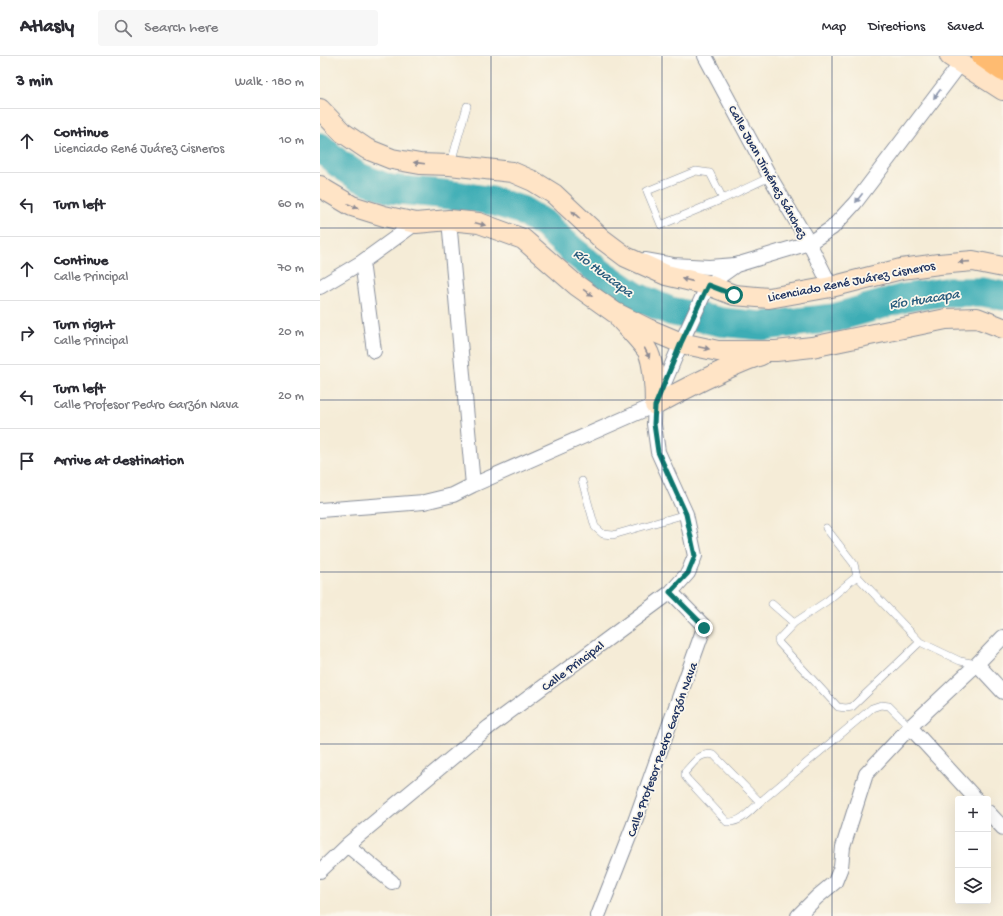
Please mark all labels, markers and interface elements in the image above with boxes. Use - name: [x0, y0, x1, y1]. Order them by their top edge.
- search box: [98, 10, 378, 46]
- text: Atlasly: [20, 16, 74, 39]
- icon: search: [112, 17, 134, 39]
- text: Search here: [144, 19, 218, 37]
- text: Map: [822, 19, 846, 36]
- text: Directions: [868, 19, 925, 36]
- text: Saved: [947, 19, 983, 36]
- text: 3 min: [16, 72, 53, 92]
- text: Walk · 180 m: [235, 75, 304, 90]
- one-way arrow: [933, 89, 941, 100]
- street label: Calle Juan Jiménez Sánchez: [724, 103, 810, 242]
- text: Continue: [54, 124, 108, 142]
- icon: ahead: [16, 130, 38, 152]
- text: 10 m: [279, 133, 304, 148]
- text: Licenciado René Juárez Cisneros: [54, 142, 224, 157]
- one-way arrow: [413, 160, 425, 166]
- one-way arrow: [854, 192, 863, 203]
- icon: left: [16, 194, 38, 216]
- text: Turn left: [54, 196, 105, 214]
- text: 60 m: [278, 197, 304, 212]
- one-way arrow: [348, 203, 360, 209]
- one-way arrow: [571, 210, 581, 220]
- one-way arrow: [474, 221, 487, 227]
- water label: Río Huacapa: [569, 246, 637, 303]
- text: Continue: [54, 252, 108, 270]
- icon: ahead: [16, 258, 38, 280]
- one-way arrow: [958, 258, 971, 265]
- street label: Licenciado René Juárez Cisneros: [766, 259, 938, 306]
- text: 70 m: [278, 261, 304, 276]
- text: Calle Principal: [54, 270, 128, 285]
- one-way arrow: [681, 276, 693, 282]
- route start: [725, 286, 743, 304]
- water label: Río Huacapa: [888, 286, 962, 314]
- one-way arrow: [583, 289, 593, 297]
- text: Turn right: [54, 316, 114, 334]
- icon: right: [16, 322, 38, 344]
- text: 20 m: [278, 325, 304, 340]
- text: Calle Principal: [54, 334, 128, 349]
- one-way arrow: [698, 345, 711, 351]
- one-way arrow: [644, 347, 650, 359]
- text: Turn left: [54, 380, 105, 398]
- icon: left: [16, 386, 38, 408]
- text: 20 m: [278, 389, 304, 404]
- text: Calle Profesor Pedro Garzón Nava: [54, 398, 239, 413]
- icon: arrive: [16, 450, 38, 472]
- text: Arrive at destination: [54, 452, 184, 470]
- route end: [695, 619, 713, 637]
- street label: Calle Principal: [539, 639, 608, 695]
- street label: Calle Profesor Pedro Garzón Nava: [625, 660, 702, 839]
- map controls: [955, 796, 991, 904]
- button: +: [955, 796, 991, 832]
- button: −: [955, 832, 991, 868]
- button: layers: [955, 868, 991, 904]

